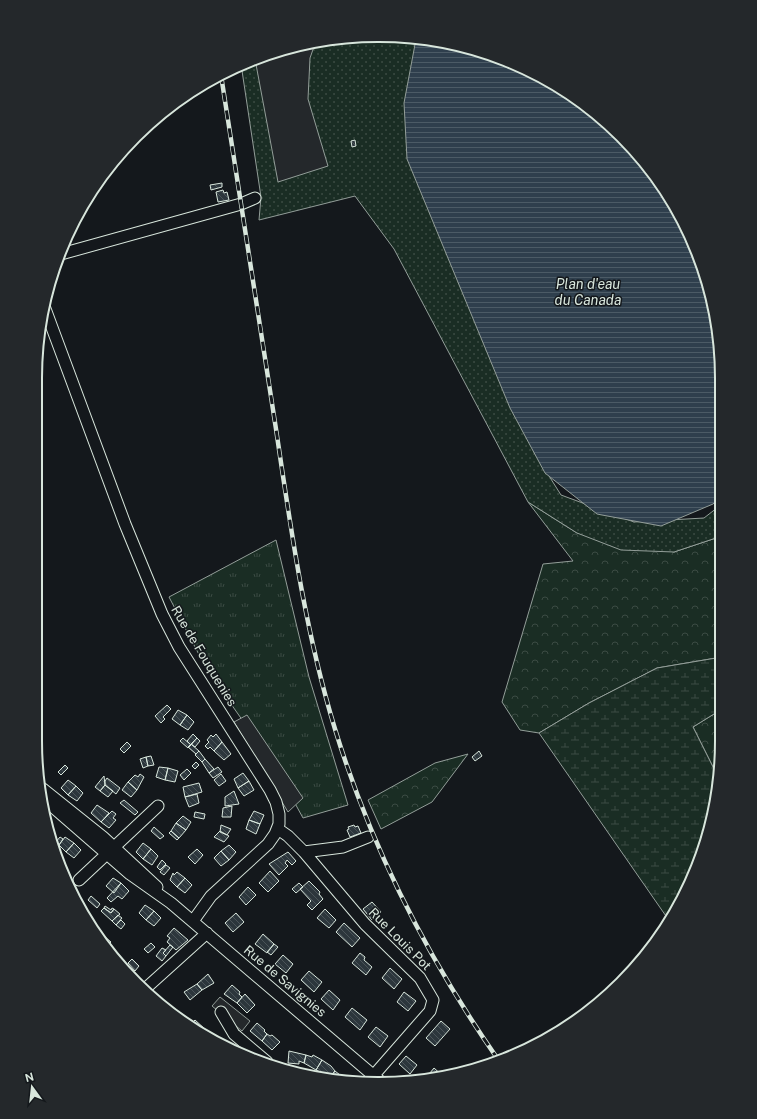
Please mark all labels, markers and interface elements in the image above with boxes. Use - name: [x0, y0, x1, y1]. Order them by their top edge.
- water label: Plan d'eau du Canada: [555, 276, 621, 308]
- street label: Rue de Fouquenies: [168, 603, 240, 709]
- street label: Rue Louis Pot: [366, 905, 434, 973]
- street label: Rue de Savignies: [241, 942, 329, 1020]
- north arrow: [12, 1067, 52, 1107]
- text: N: [24, 1070, 35, 1084]

